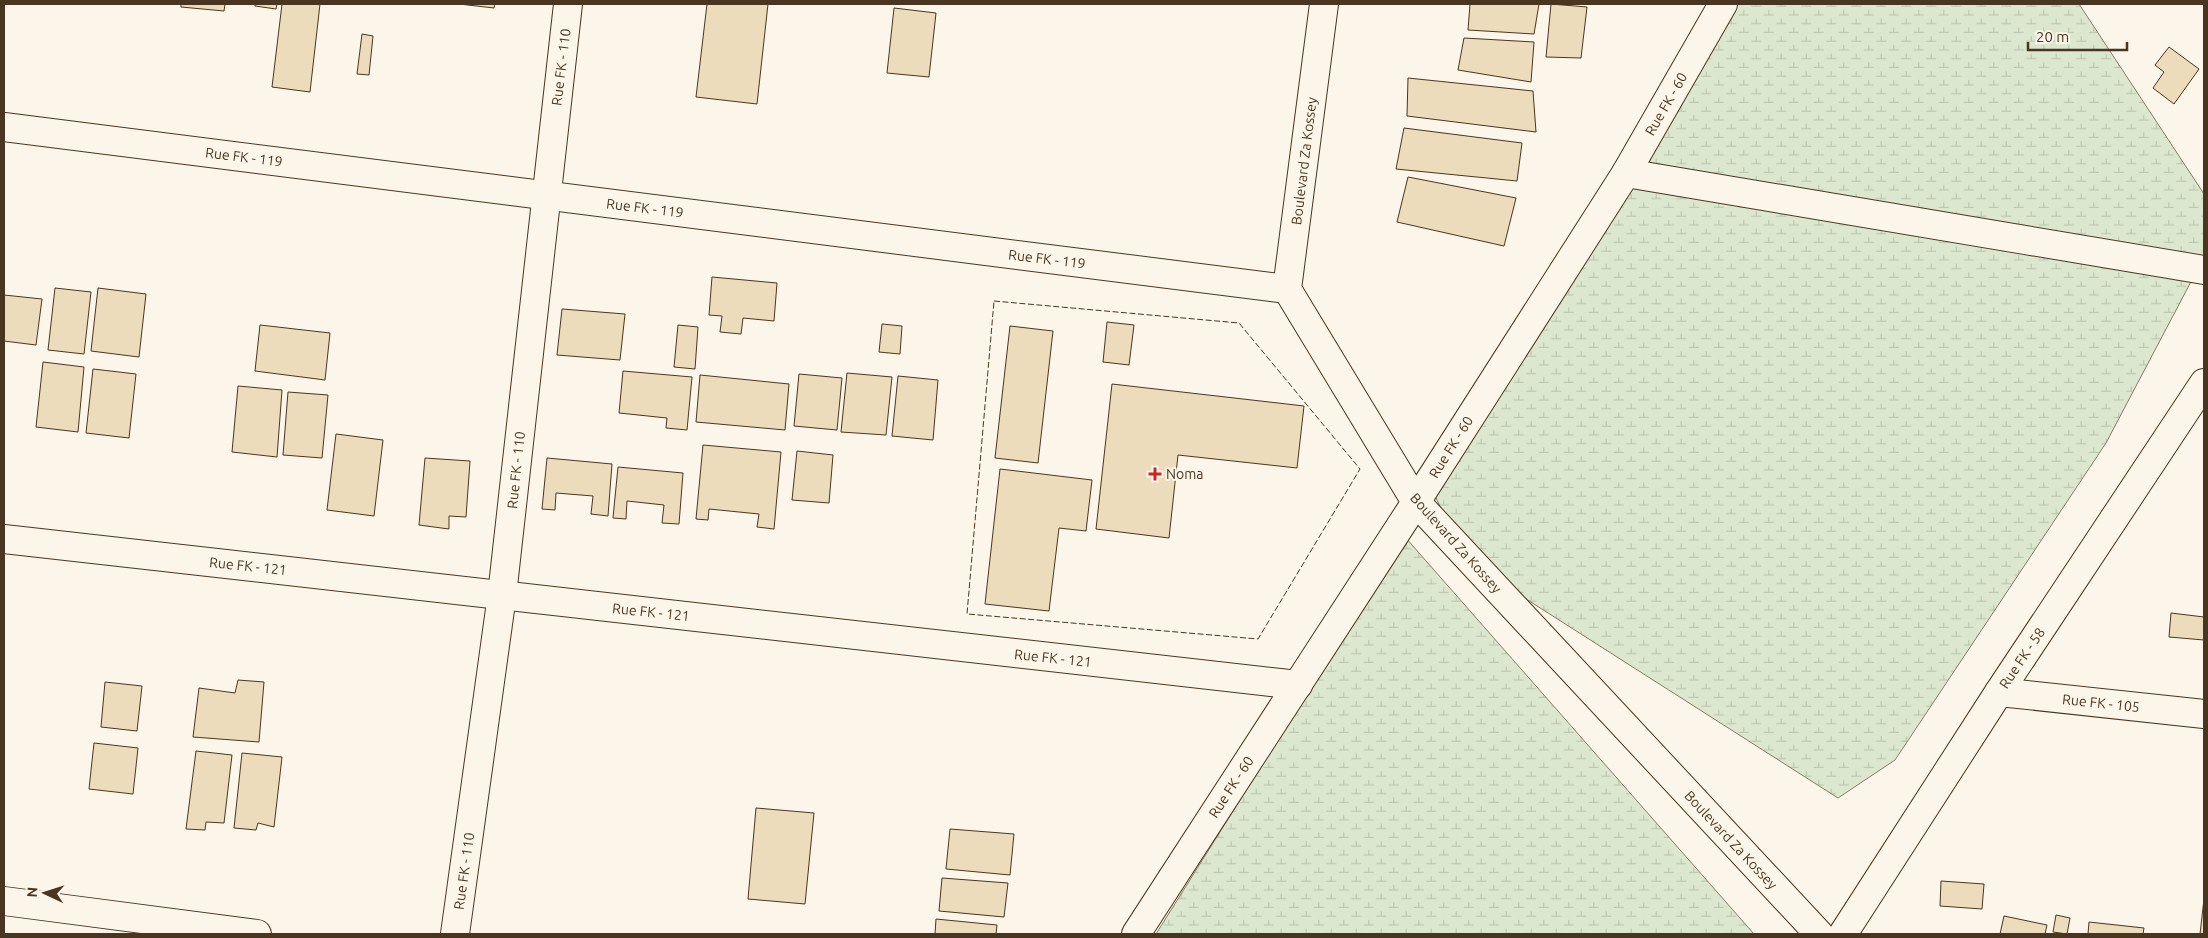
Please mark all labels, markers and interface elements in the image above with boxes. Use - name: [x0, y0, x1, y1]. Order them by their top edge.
- scale bar: [2028, 20, 2127, 52]
- street label: Rue FK - 110: [548, 27, 574, 107]
- text: 20 m: [2036, 28, 2069, 45]
- street label: Rue FK - 60: [1642, 70, 1690, 138]
- street label: Boulevard Za Kossey: [1288, 96, 1320, 226]
- street label: Rue FK - 119: [204, 144, 284, 170]
- street label: Rue FK - 119: [605, 195, 685, 221]
- street label: Rue FK - 119: [1007, 246, 1087, 272]
- street label: Rue FK - 60: [1426, 413, 1476, 481]
- street label: Rue FK - 110: [504, 430, 528, 509]
- place label: Noma: [1166, 466, 1203, 482]
- marker: Noma: [1148, 467, 1162, 481]
- street label: Boulevard Za Kossey: [1407, 490, 1505, 596]
- street label: Rue FK - 121: [209, 554, 287, 578]
- street label: Rue FK - 121: [612, 600, 690, 624]
- street label: Rue FK - 58: [1996, 625, 2048, 691]
- street label: Rue FK - 121: [1014, 646, 1092, 670]
- street label: Rue FK - 105: [2062, 691, 2140, 715]
- street label: Rue FK - 60: [1205, 753, 1257, 821]
- street label: Boulevard Za Kossey: [1681, 787, 1781, 893]
- street label: Rue FK - 110: [451, 831, 477, 911]
- north arrow: [20, 868, 70, 918]
- text: N: [24, 886, 40, 898]

